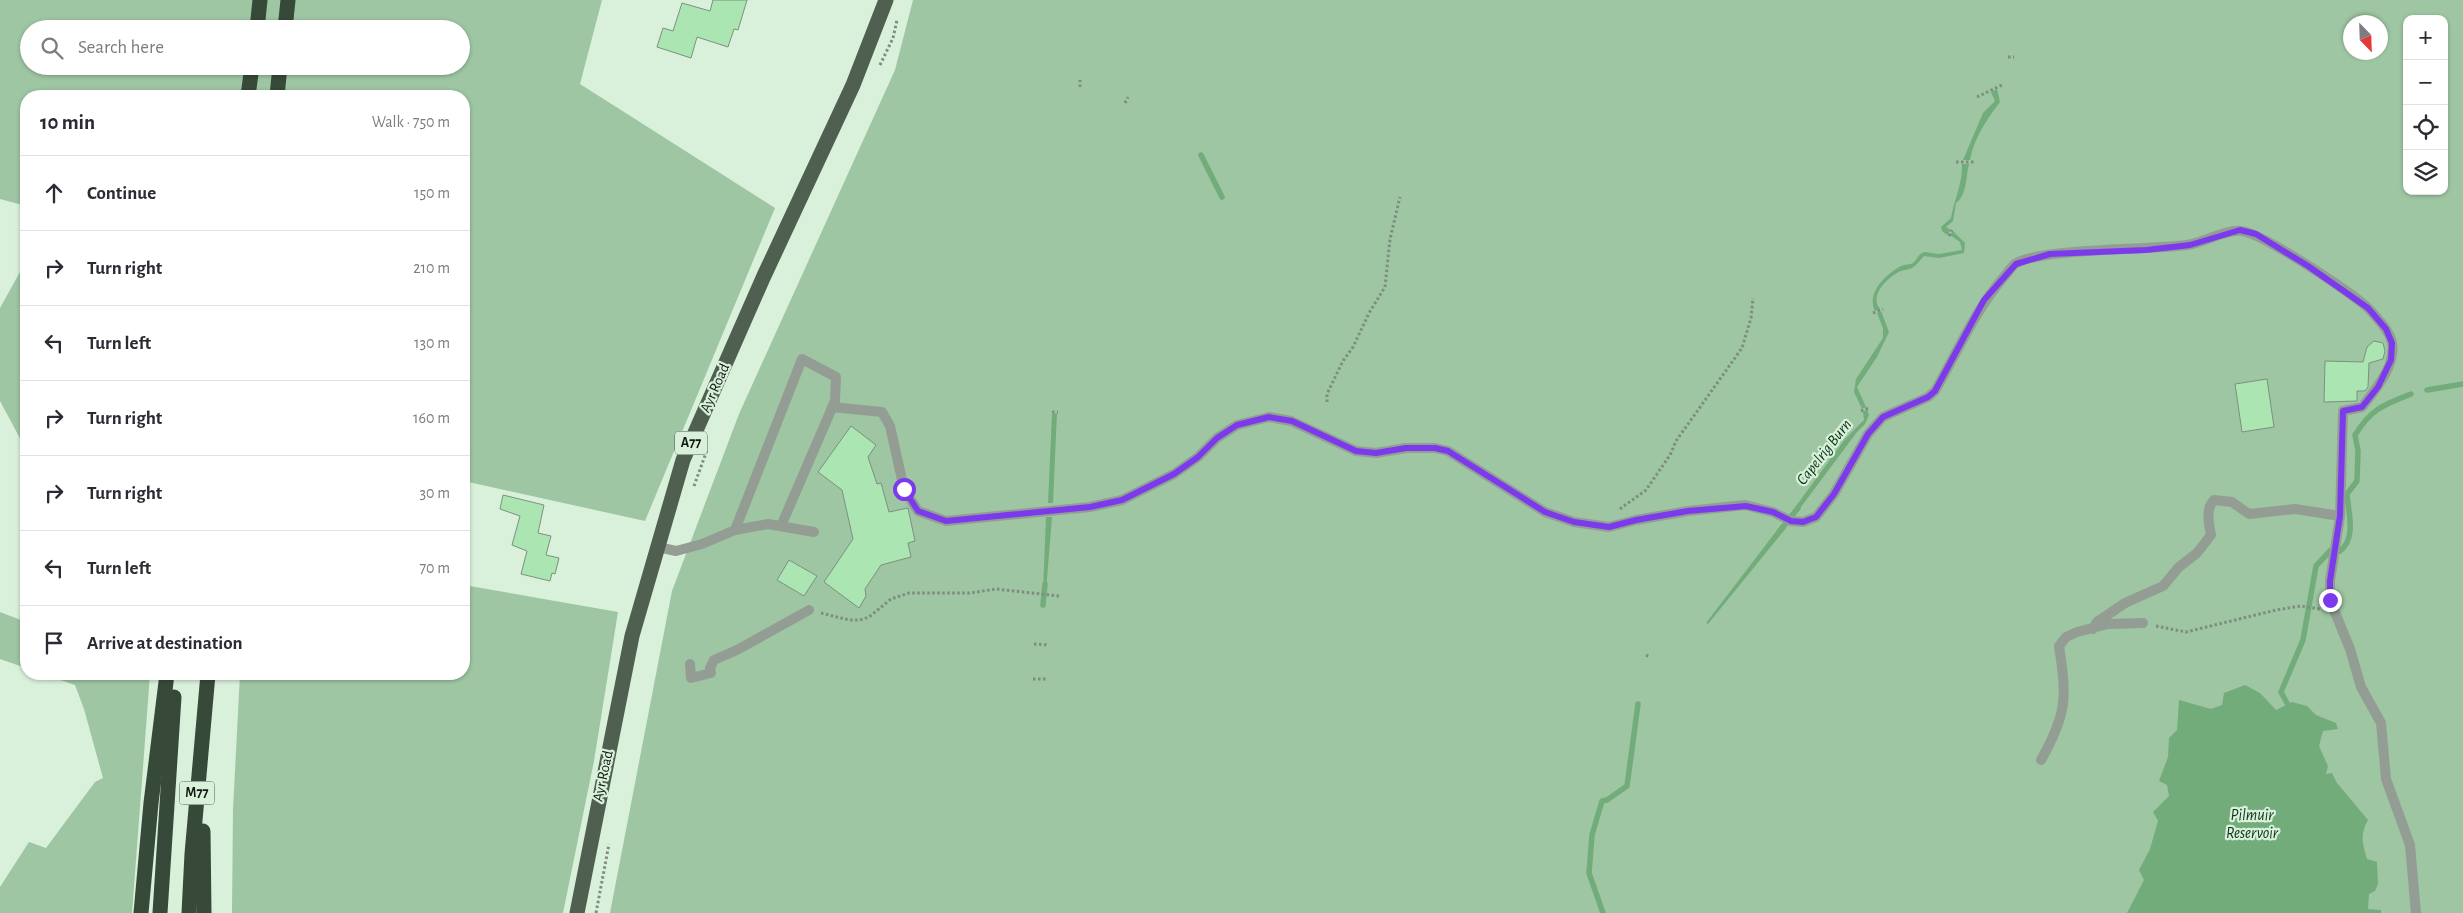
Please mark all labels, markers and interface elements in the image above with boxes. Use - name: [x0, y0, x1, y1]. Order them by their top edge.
- north arrow: [2343, 15, 2388, 60]
- map controls: [2403, 15, 2448, 195]
- button: +: [2403, 15, 2448, 60]
- search box: [20, 20, 470, 75]
- icon: search: [38, 34, 66, 62]
- text: Search here: [78, 38, 164, 57]
- button: −: [2403, 60, 2448, 105]
- button: locate: [2403, 105, 2448, 150]
- text: 10 min: [40, 112, 95, 133]
- text: Walk · 750 m: [372, 114, 450, 130]
- button: layers: [2403, 150, 2448, 195]
- icon: ahead: [40, 179, 68, 207]
- text: Continue: [87, 184, 156, 203]
- text: 150 m: [414, 185, 450, 201]
- icon: right: [40, 254, 68, 282]
- text: Turn right: [87, 259, 162, 278]
- text: 210 m: [413, 260, 450, 276]
- icon: left: [40, 329, 68, 357]
- text: Turn left: [87, 334, 151, 353]
- text: 130 m: [414, 335, 450, 351]
- street label: Ayr Road: [698, 361, 733, 415]
- icon: right: [40, 404, 68, 432]
- text: Turn right: [87, 409, 162, 428]
- text: 160 m: [413, 410, 450, 426]
- water label: Capelrig Burn: [1794, 416, 1855, 488]
- road number: A77: [675, 432, 707, 454]
- route start: [893, 478, 916, 501]
- icon: right: [40, 479, 68, 507]
- text: Turn right: [87, 484, 162, 503]
- text: 30 m: [420, 485, 450, 501]
- icon: left: [40, 554, 68, 582]
- text: Turn left: [87, 559, 151, 578]
- text: 70 m: [419, 560, 450, 576]
- route end: [2319, 589, 2342, 612]
- icon: arrive: [40, 629, 68, 657]
- text: Arrive at destination: [87, 634, 243, 653]
- street label: Ayr Road: [590, 749, 616, 803]
- road number: M77: [180, 781, 214, 804]
- water label: Pilmuir Reservoir: [2226, 807, 2279, 841]

